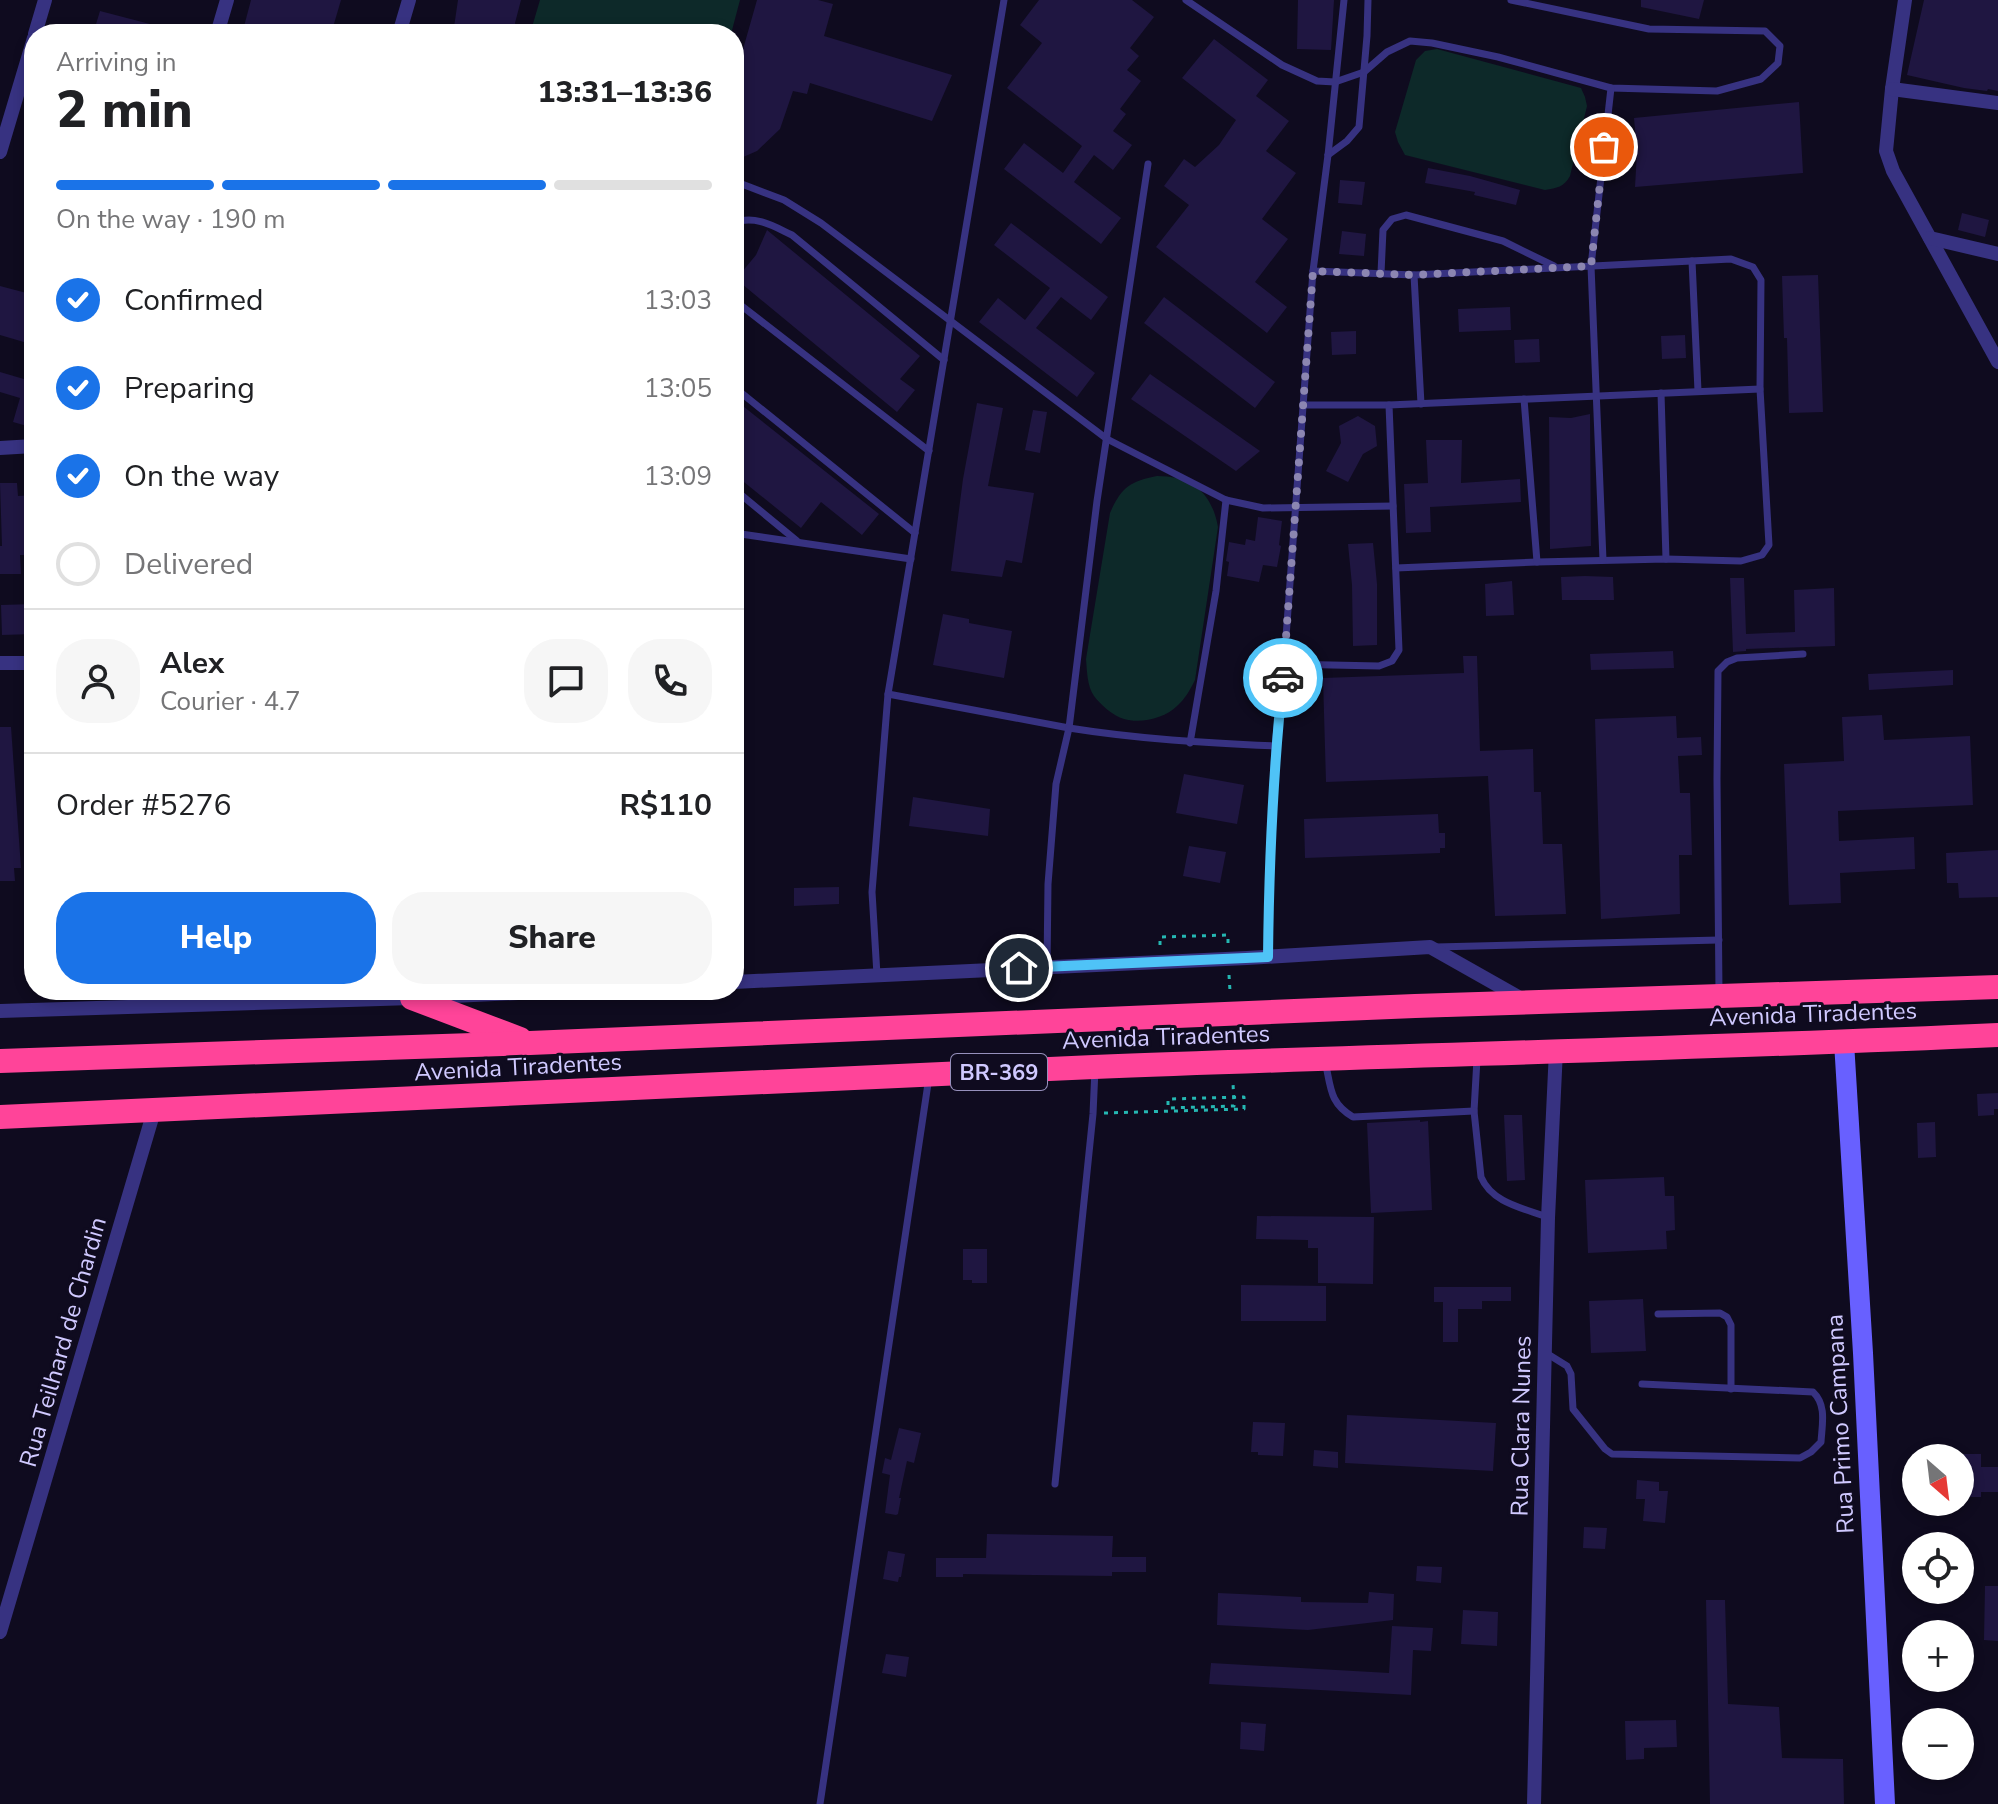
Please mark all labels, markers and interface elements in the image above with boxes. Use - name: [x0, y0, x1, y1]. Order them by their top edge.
- text: Arriving in: [56, 45, 177, 80]
- text: 13:31–13:36: [537, 72, 712, 113]
- text: 2 min: [56, 74, 193, 145]
- pin: [1570, 113, 1638, 181]
- icon: bag: [1582, 125, 1626, 169]
- text: On the way · 190 m: [56, 202, 285, 237]
- icon: check: [56, 278, 100, 322]
- text: Confirmed: [124, 280, 264, 321]
- text: 13:03: [644, 283, 712, 318]
- icon: check: [56, 366, 100, 410]
- text: Preparing: [124, 368, 255, 409]
- text: 13:05: [644, 371, 712, 406]
- icon: check: [56, 454, 100, 498]
- text: On the way: [124, 456, 279, 497]
- text: 13:09: [644, 459, 712, 494]
- text: Delivered: [124, 544, 253, 585]
- courier: [1243, 638, 1323, 718]
- button: person: [56, 639, 140, 723]
- button: chat: [524, 639, 608, 723]
- button: phone: [628, 639, 712, 723]
- text: Alex: [160, 643, 224, 684]
- icon: car: [1261, 656, 1305, 700]
- text: Courier · 4.7: [160, 684, 301, 719]
- text: Order #5276: [56, 785, 231, 826]
- text: R$110: [619, 785, 712, 826]
- button: Help: [56, 892, 376, 984]
- button: Share: [392, 892, 712, 984]
- pin: [985, 934, 1053, 1002]
- icon: home: [997, 946, 1041, 990]
- street label: Avenida Tiradentes: [1708, 994, 1918, 1034]
- street label: Avenida Tiradentes: [1061, 1017, 1271, 1057]
- street label: Avenida Tiradentes: [413, 1046, 623, 1088]
- road number: BR-369: [951, 1054, 1047, 1090]
- street label: Rua Teilhard de Chardin: [12, 1213, 114, 1471]
- street label: Rua Primo Campana: [1818, 1313, 1862, 1535]
- street label: Rua Clara Nunes: [1503, 1335, 1539, 1517]
- north arrow: [1902, 1444, 1974, 1516]
- map controls: [1902, 1444, 1974, 1780]
- button: locate: [1902, 1532, 1974, 1604]
- button: +: [1902, 1620, 1974, 1692]
- button: −: [1902, 1708, 1974, 1780]

